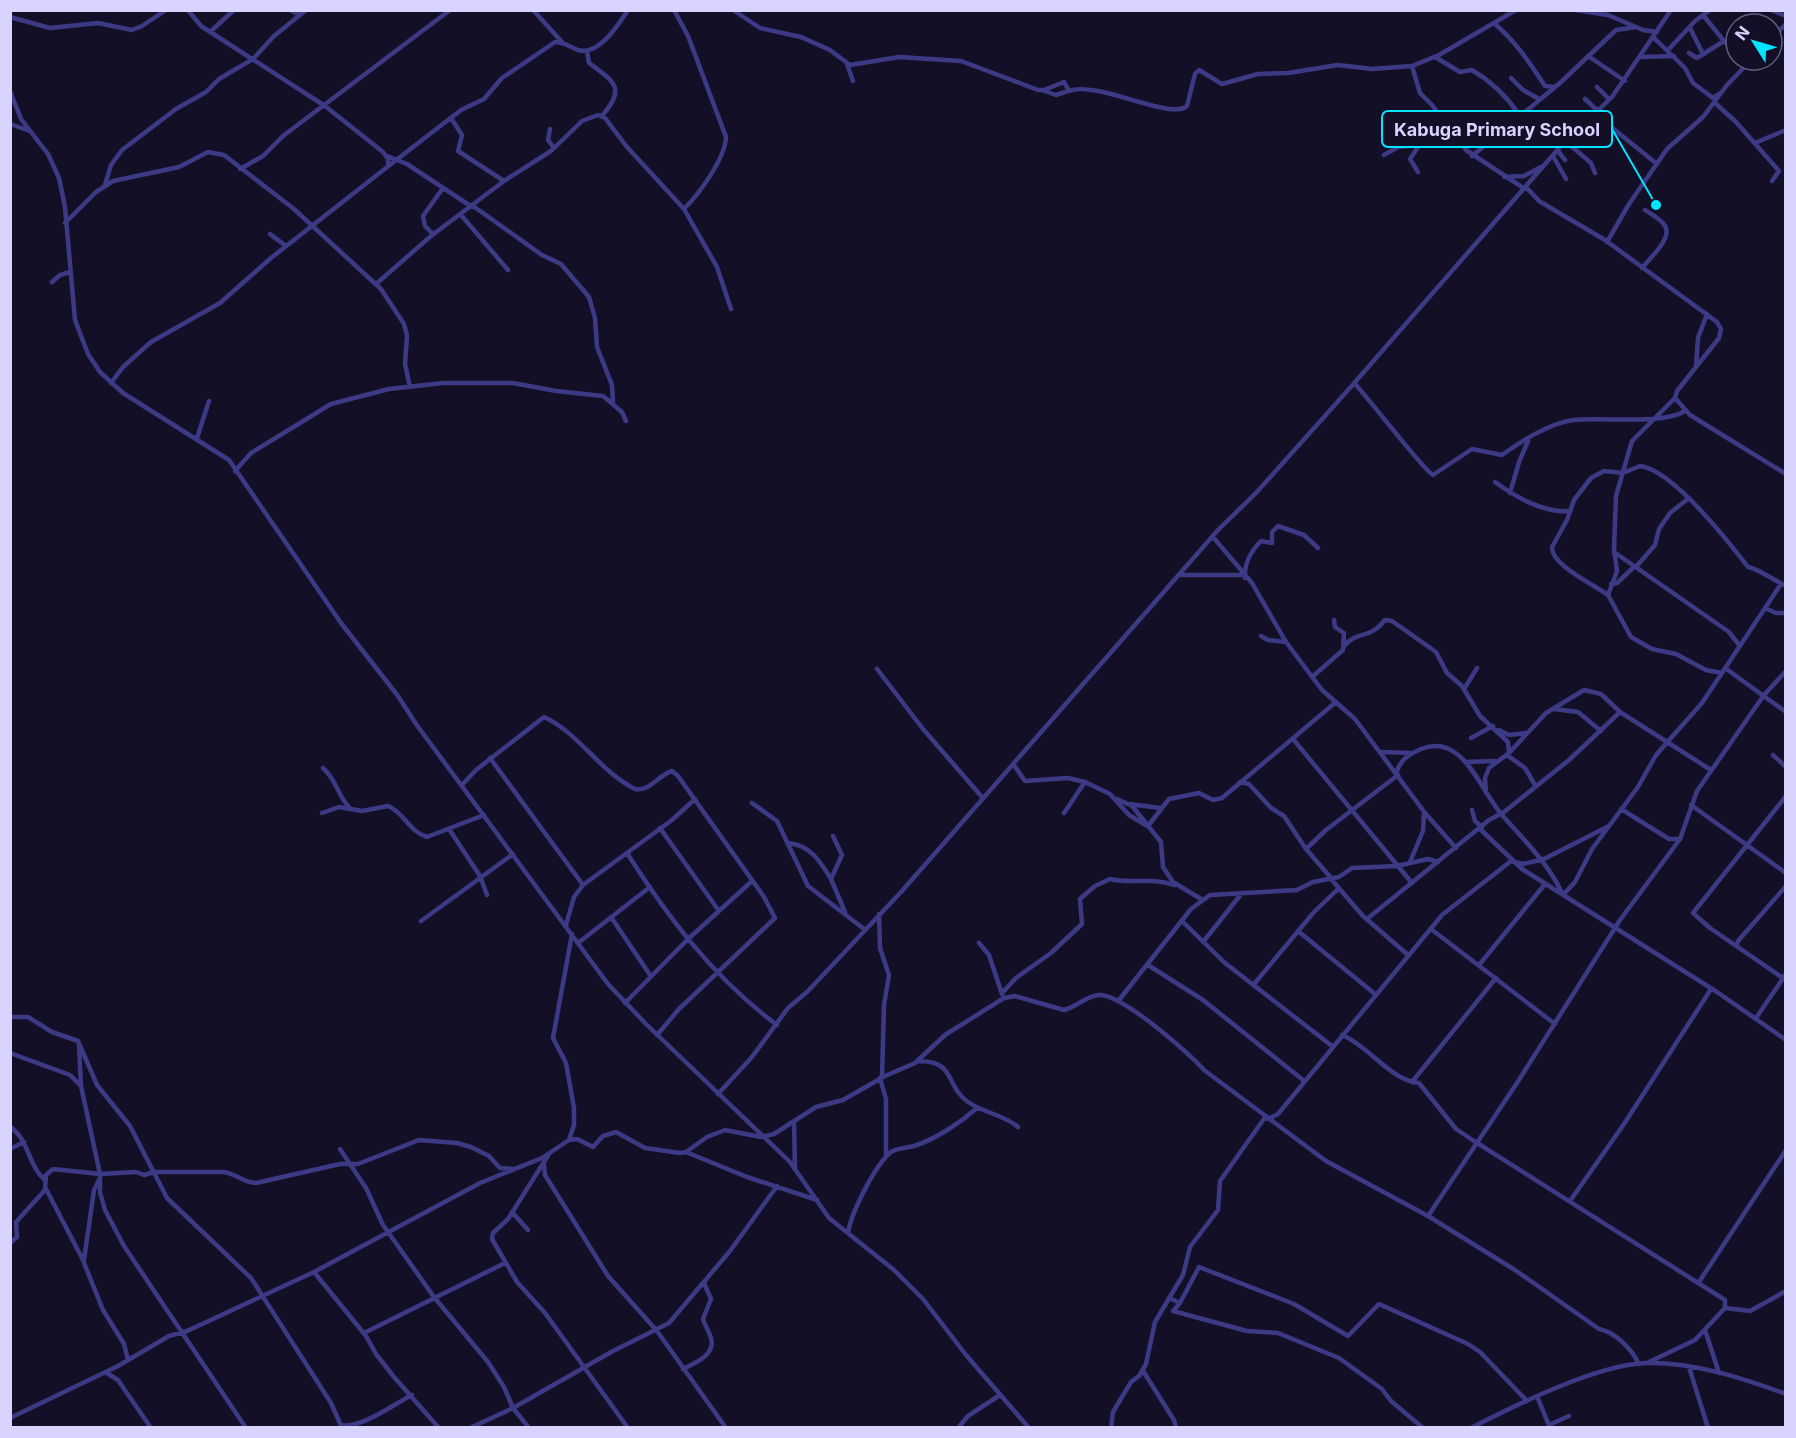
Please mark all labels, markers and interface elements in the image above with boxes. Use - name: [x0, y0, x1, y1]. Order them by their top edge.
- north arrow: [1724, 12, 1784, 72]
- text: N: [1730, 22, 1754, 44]
- callout: Kabuga Primary School: [1382, 111, 1612, 147]
- text: Kabuga Primary School: [1394, 119, 1600, 140]

